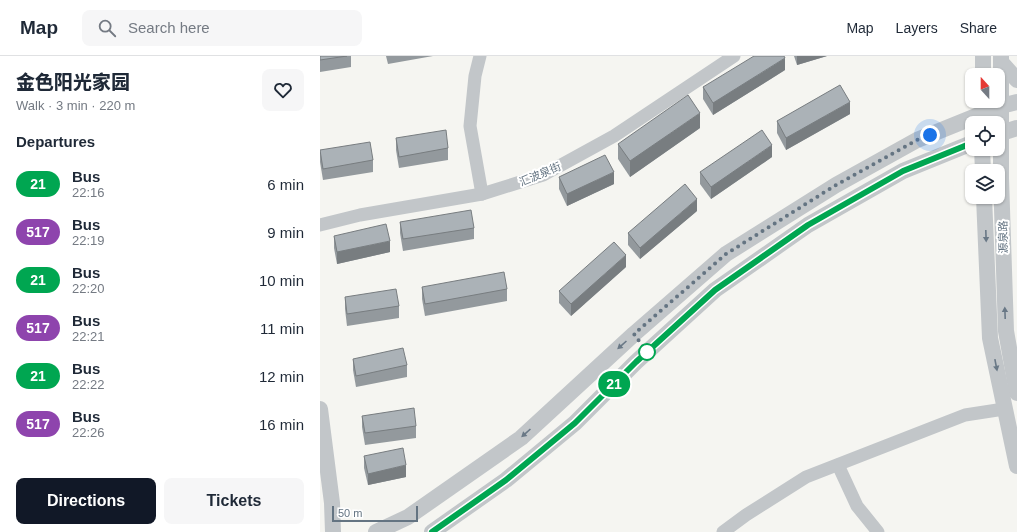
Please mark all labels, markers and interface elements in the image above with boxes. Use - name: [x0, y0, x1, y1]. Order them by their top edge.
- search box: [82, 10, 362, 46]
- text: Map: [20, 17, 58, 38]
- icon: search: [96, 17, 118, 39]
- text: Search here: [128, 19, 210, 36]
- text: Map: [846, 20, 874, 36]
- text: Layers: [896, 20, 938, 36]
- text: Share: [960, 20, 997, 36]
- north arrow: [965, 68, 1005, 108]
- map controls: [965, 68, 1005, 204]
- button: heart: [262, 69, 304, 111]
- text: 金色阳光家园: [16, 72, 130, 93]
- text: Walk · 3 min · 220 m: [16, 98, 135, 113]
- button: locate: [965, 116, 1005, 156]
- your location: [920, 125, 940, 145]
- text: Departures: [16, 133, 95, 150]
- street label: 汇波泉街: [517, 160, 563, 188]
- button: layers: [965, 164, 1005, 204]
- text: Bus: [72, 168, 100, 185]
- text: 21: [30, 176, 46, 192]
- text: 6 min: [267, 176, 304, 193]
- text: 22:16: [72, 185, 105, 200]
- text: Bus: [72, 216, 100, 233]
- street label: 源泉路: [997, 220, 1009, 254]
- text: 517: [26, 224, 50, 240]
- text: 9 min: [267, 224, 304, 241]
- one-way arrow: [983, 230, 989, 243]
- text: 22:19: [72, 233, 105, 248]
- text: Bus: [72, 264, 100, 281]
- text: 21: [30, 272, 46, 288]
- text: 10 min: [259, 272, 304, 289]
- text: 22:20: [72, 281, 105, 296]
- one-way arrow: [1002, 306, 1008, 319]
- text: Bus: [72, 312, 100, 329]
- text: 517: [26, 320, 50, 336]
- text: 11 min: [260, 320, 304, 337]
- text: 22:21: [72, 329, 105, 344]
- one-way arrow: [617, 341, 627, 350]
- unlabelled marker: [638, 343, 656, 361]
- one-way arrow: [993, 359, 999, 371]
- text: Bus: [72, 360, 100, 377]
- text: 21: [30, 368, 46, 384]
- text: 12 min: [259, 368, 304, 385]
- line badge: 21: [596, 371, 632, 397]
- text: 21: [606, 376, 622, 392]
- text: 22:22: [72, 377, 105, 392]
- text: Bus: [72, 408, 100, 425]
- text: 517: [26, 416, 50, 432]
- text: 16 min: [259, 416, 304, 433]
- text: 22:26: [72, 425, 105, 440]
- one-way arrow: [521, 428, 531, 438]
- button: Directions: [16, 478, 156, 524]
- button: Tickets: [164, 478, 304, 524]
- scale bar: [332, 504, 418, 523]
- text: 50 m: [338, 507, 362, 519]

